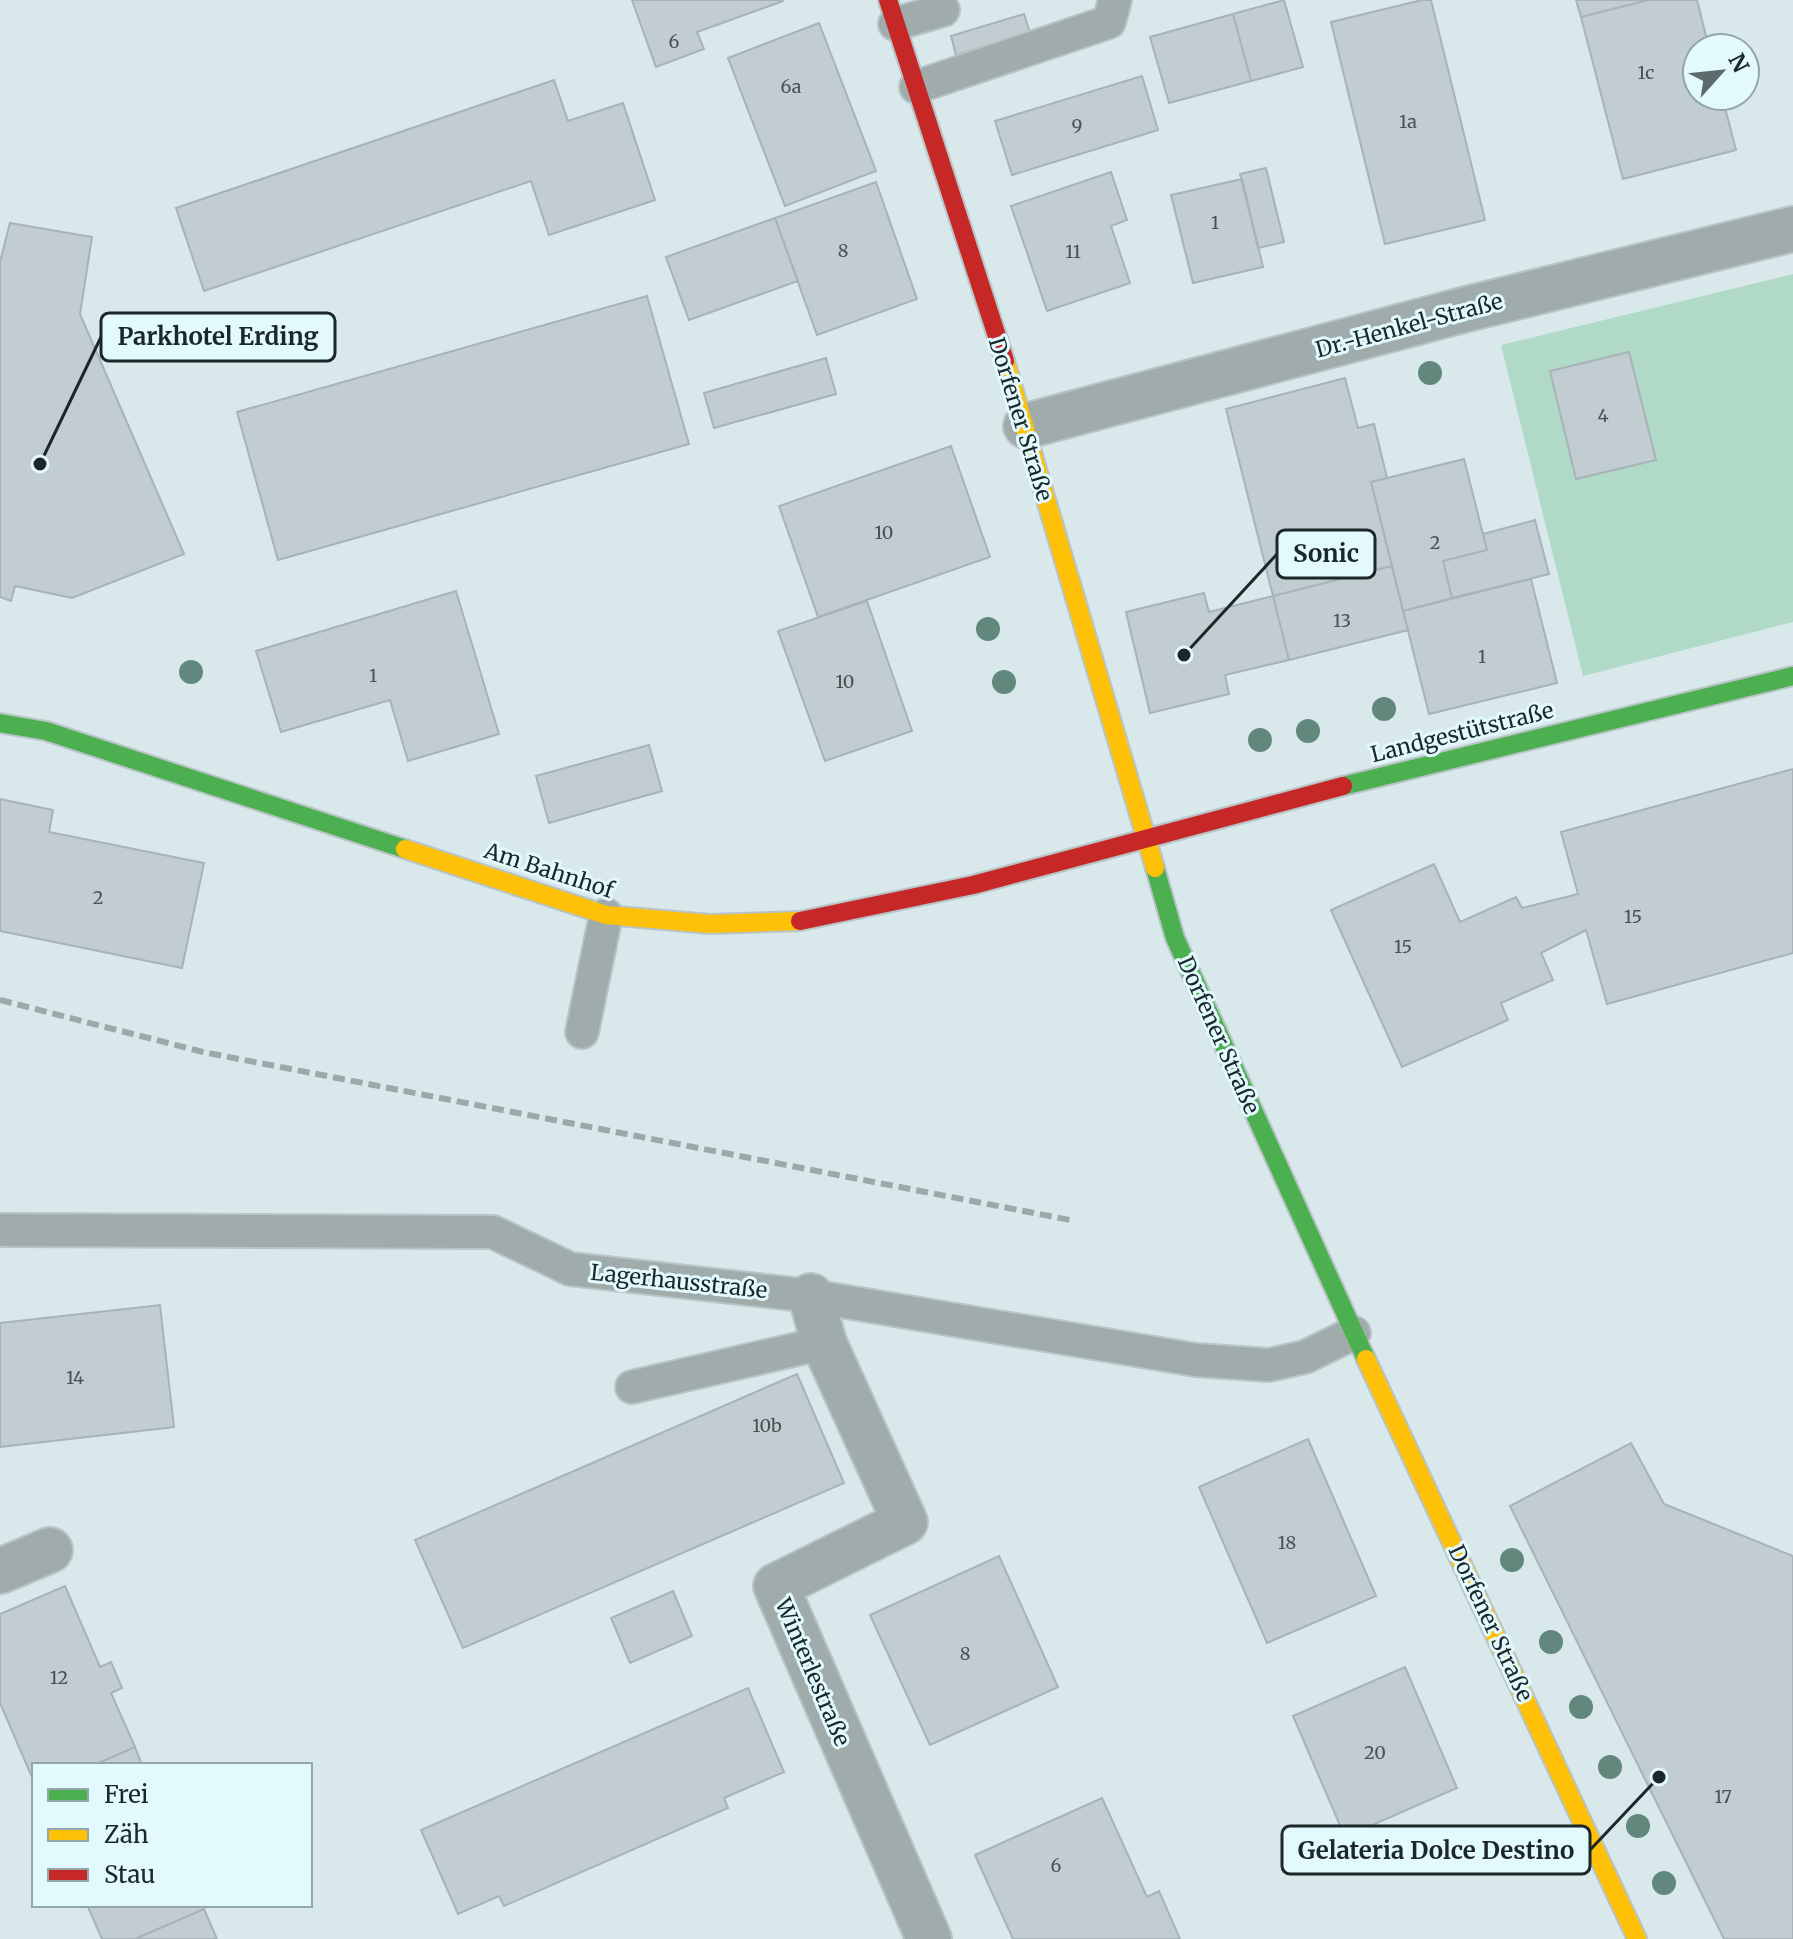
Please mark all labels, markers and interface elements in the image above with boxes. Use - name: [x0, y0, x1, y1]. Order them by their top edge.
- house number: 6: [669, 30, 680, 53]
- north arrow: [1681, 32, 1761, 112]
- text: N: [1722, 49, 1756, 78]
- house number: 1c: [1638, 61, 1654, 84]
- house number: 6a: [781, 75, 802, 98]
- house number: 1a: [1399, 110, 1417, 133]
- house number: 9: [1072, 114, 1082, 137]
- house number: 1: [1211, 211, 1219, 234]
- house number: 8: [838, 239, 848, 262]
- house number: 11: [1065, 240, 1081, 263]
- street label: Dr.-Henkel-Straße: [1312, 287, 1506, 363]
- callout: Parkhotel Erding: [101, 313, 335, 361]
- text: Parkhotel Erding: [117, 321, 319, 352]
- street label: Dorfener Straße: [983, 334, 1059, 504]
- house number: 4: [1597, 404, 1609, 427]
- house number: 10: [875, 521, 893, 544]
- callout: Sonic: [1277, 530, 1375, 578]
- house number: 2: [1430, 531, 1440, 554]
- text: Sonic: [1293, 538, 1359, 569]
- house number: 13: [1333, 609, 1351, 632]
- house number: 1: [1478, 645, 1486, 668]
- house number: 1: [369, 664, 377, 687]
- house number: 10: [836, 670, 854, 693]
- street label: Landgestütstraße: [1368, 696, 1556, 768]
- street label: Am Bahnhof: [480, 836, 619, 905]
- house number: 2: [93, 886, 103, 909]
- house number: 15: [1624, 905, 1642, 928]
- house number: 15: [1394, 935, 1412, 958]
- street label: Dorfener Straße: [1172, 952, 1266, 1118]
- street label: Lagerhausstraße: [589, 1258, 769, 1304]
- house number: 14: [66, 1366, 84, 1389]
- house number: 10b: [752, 1414, 782, 1437]
- house number: 18: [1278, 1531, 1296, 1554]
- street label: Dorfener Straße: [1442, 1540, 1540, 1706]
- street label: Winterlestraße: [769, 1593, 857, 1750]
- house number: 8: [960, 1642, 970, 1665]
- house number: 12: [50, 1666, 68, 1689]
- house number: 20: [1364, 1741, 1386, 1764]
- legend: [32, 1763, 312, 1907]
- text: Frei: [104, 1779, 149, 1810]
- house number: 17: [1714, 1785, 1732, 1808]
- text: Zäh: [104, 1819, 149, 1850]
- callout: Gelateria Dolce Destino: [1282, 1826, 1590, 1874]
- text: Gelateria Dolce Destino: [1298, 1835, 1574, 1866]
- house number: 6: [1051, 1854, 1062, 1877]
- text: Stau: [104, 1859, 155, 1890]

